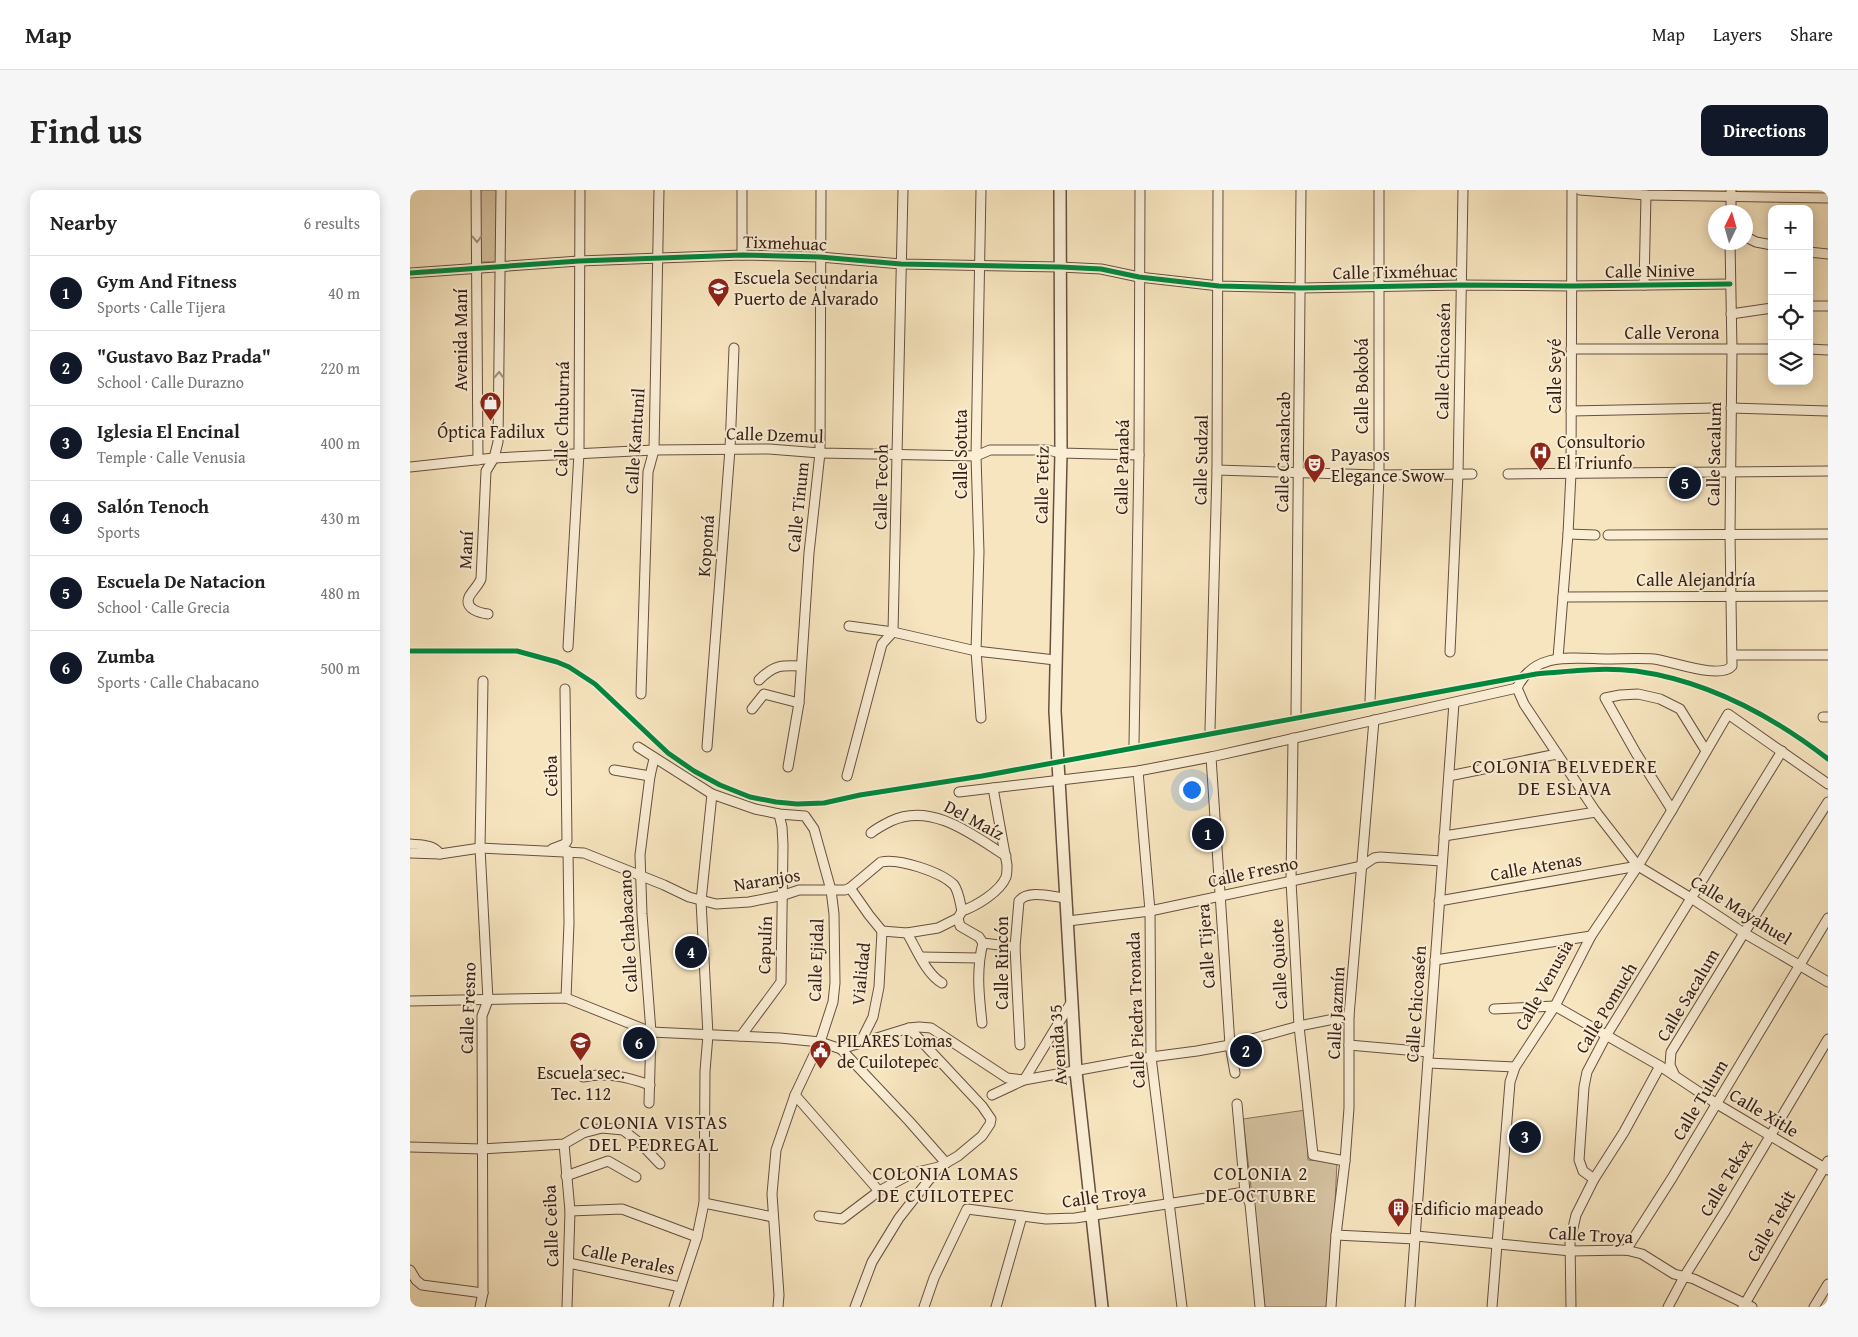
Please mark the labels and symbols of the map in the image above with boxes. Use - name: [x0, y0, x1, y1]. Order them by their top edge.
- north arrow: [1708, 205, 1753, 250]
- street label: Tixmehuac: [743, 228, 827, 257]
- one-way arrow: [472, 235, 482, 243]
- street label: Calle Ninive: [1605, 256, 1695, 285]
- street label: Calle Tixméhuac: [1332, 257, 1458, 286]
- place label: Escuela Secundaria Puerto de Alvarado: [734, 264, 879, 312]
- school or university icon: Escuela Secundaria Puerto de Alvarado: [706, 276, 730, 307]
- street label: Avenida Maní: [447, 288, 474, 391]
- street label: Calle Chicoasén: [1428, 302, 1457, 420]
- street label: Calle Verona: [1625, 319, 1720, 346]
- street label: Calle Bokobá: [1348, 338, 1375, 434]
- street label: Calle Seyé: [1541, 338, 1568, 414]
- street label: Calle Chuburná: [547, 361, 576, 477]
- one-way arrow: [494, 371, 504, 378]
- street label: Calle Kantunil: [617, 387, 652, 495]
- shop icon: Óptica Fadilux: [479, 390, 503, 421]
- street label: Calle Cansahcab: [1268, 391, 1297, 513]
- street label: Calle Sacalum: [1699, 401, 1728, 506]
- street label: Calle Sotuta: [947, 409, 974, 499]
- street label: Calle Sudzal: [1186, 415, 1215, 505]
- place label: Óptica Fadilux: [437, 418, 546, 445]
- street label: Calle Dzemul: [726, 419, 824, 450]
- street label: Calle Panabá: [1107, 419, 1136, 515]
- place label: Consultorio El Triunfo: [1557, 428, 1645, 476]
- hospital icon: Consultorio El Triunfo: [1529, 440, 1553, 471]
- place label: Payasos Elegance Swow: [1331, 441, 1445, 489]
- street label: Calle Tecoh: [866, 444, 895, 530]
- street label: Calle Tetiz: [1027, 446, 1056, 524]
- theatre icon: Payasos Elegance Swow: [1303, 453, 1327, 484]
- street label: Calle Tinum: [779, 460, 816, 553]
- pin: 5: [1669, 464, 1701, 502]
- street label: Kopomá: [690, 514, 721, 578]
- street label: Maní: [451, 529, 480, 570]
- street label: Calle Alejandría: [1636, 566, 1756, 593]
- district label: COLONIA BELVEDERE DE ESLAVA: [1472, 752, 1658, 802]
- street label: Ceiba: [537, 755, 564, 797]
- your location: [1179, 777, 1205, 803]
- street label: Del Maíz: [939, 792, 1009, 847]
- pin: 1: [1192, 815, 1224, 853]
- street label: Calle Atenas: [1488, 845, 1584, 888]
- street label: Calle Fresno: [1205, 849, 1301, 894]
- street label: Naranjos: [732, 861, 802, 898]
- street label: Calle Mayahuel: [1686, 868, 1797, 951]
- street label: Calle Chabacano: [611, 869, 644, 993]
- street label: Calle Tijera: [1189, 902, 1222, 989]
- street label: Capulín: [750, 916, 779, 974]
- street label: Calle Rincón: [988, 916, 1015, 1010]
- street label: Calle Ejidal: [801, 918, 830, 1002]
- street label: Calle Quiote: [1263, 918, 1294, 1010]
- street label: Calle Piedra Tronada: [1119, 931, 1152, 1089]
- pin: 4: [675, 933, 707, 971]
- street label: Calle Venusia: [1507, 934, 1580, 1035]
- street label: Vialidad: [844, 941, 877, 1007]
- street label: Calle Sacalum: [1649, 943, 1726, 1046]
- street label: Calle Chicoasén: [1398, 945, 1433, 1063]
- street label: Calle Pomuch: [1568, 957, 1643, 1058]
- street label: Calle Fresno: [452, 962, 483, 1054]
- street label: Calle Jazmín: [1320, 966, 1351, 1060]
- street label: Avenida 35: [1041, 1003, 1074, 1087]
- pin: 6: [623, 1024, 655, 1062]
- place label: PILARES Lomas de Cuilotepec: [837, 1027, 952, 1075]
- school or university icon: Escuela sec. Tec. 112: [569, 1031, 593, 1062]
- pin: 2: [1230, 1032, 1262, 1070]
- public building icon: PILARES Lomas de Cuilotepec: [809, 1039, 833, 1070]
- street label: Calle Tulum: [1665, 1054, 1735, 1145]
- place label: Escuela sec. Tec. 112: [537, 1059, 625, 1107]
- street label: Calle Xitle: [1724, 1081, 1804, 1144]
- district label: COLONIA VISTAS DEL PEDREGAL: [580, 1108, 728, 1158]
- pin: 3: [1509, 1118, 1541, 1156]
- street label: Calle Tekax: [1692, 1133, 1760, 1221]
- district label: COLONIA LOMAS DE CUILOTEPEC: [873, 1159, 1019, 1209]
- district label: COLONIA 2 DE OCTUBRE: [1205, 1159, 1317, 1209]
- street label: Calle Troya: [1060, 1176, 1148, 1215]
- street label: Calle Ceiba: [536, 1184, 565, 1267]
- street label: Calle Tekit: [1739, 1184, 1802, 1267]
- place label: Edificio mapeado: [1414, 1195, 1543, 1222]
- building icon: Edificio mapeado: [1386, 1197, 1410, 1228]
- street label: Calle Troya: [1548, 1219, 1634, 1250]
- street label: Calle Perales: [579, 1235, 678, 1282]

